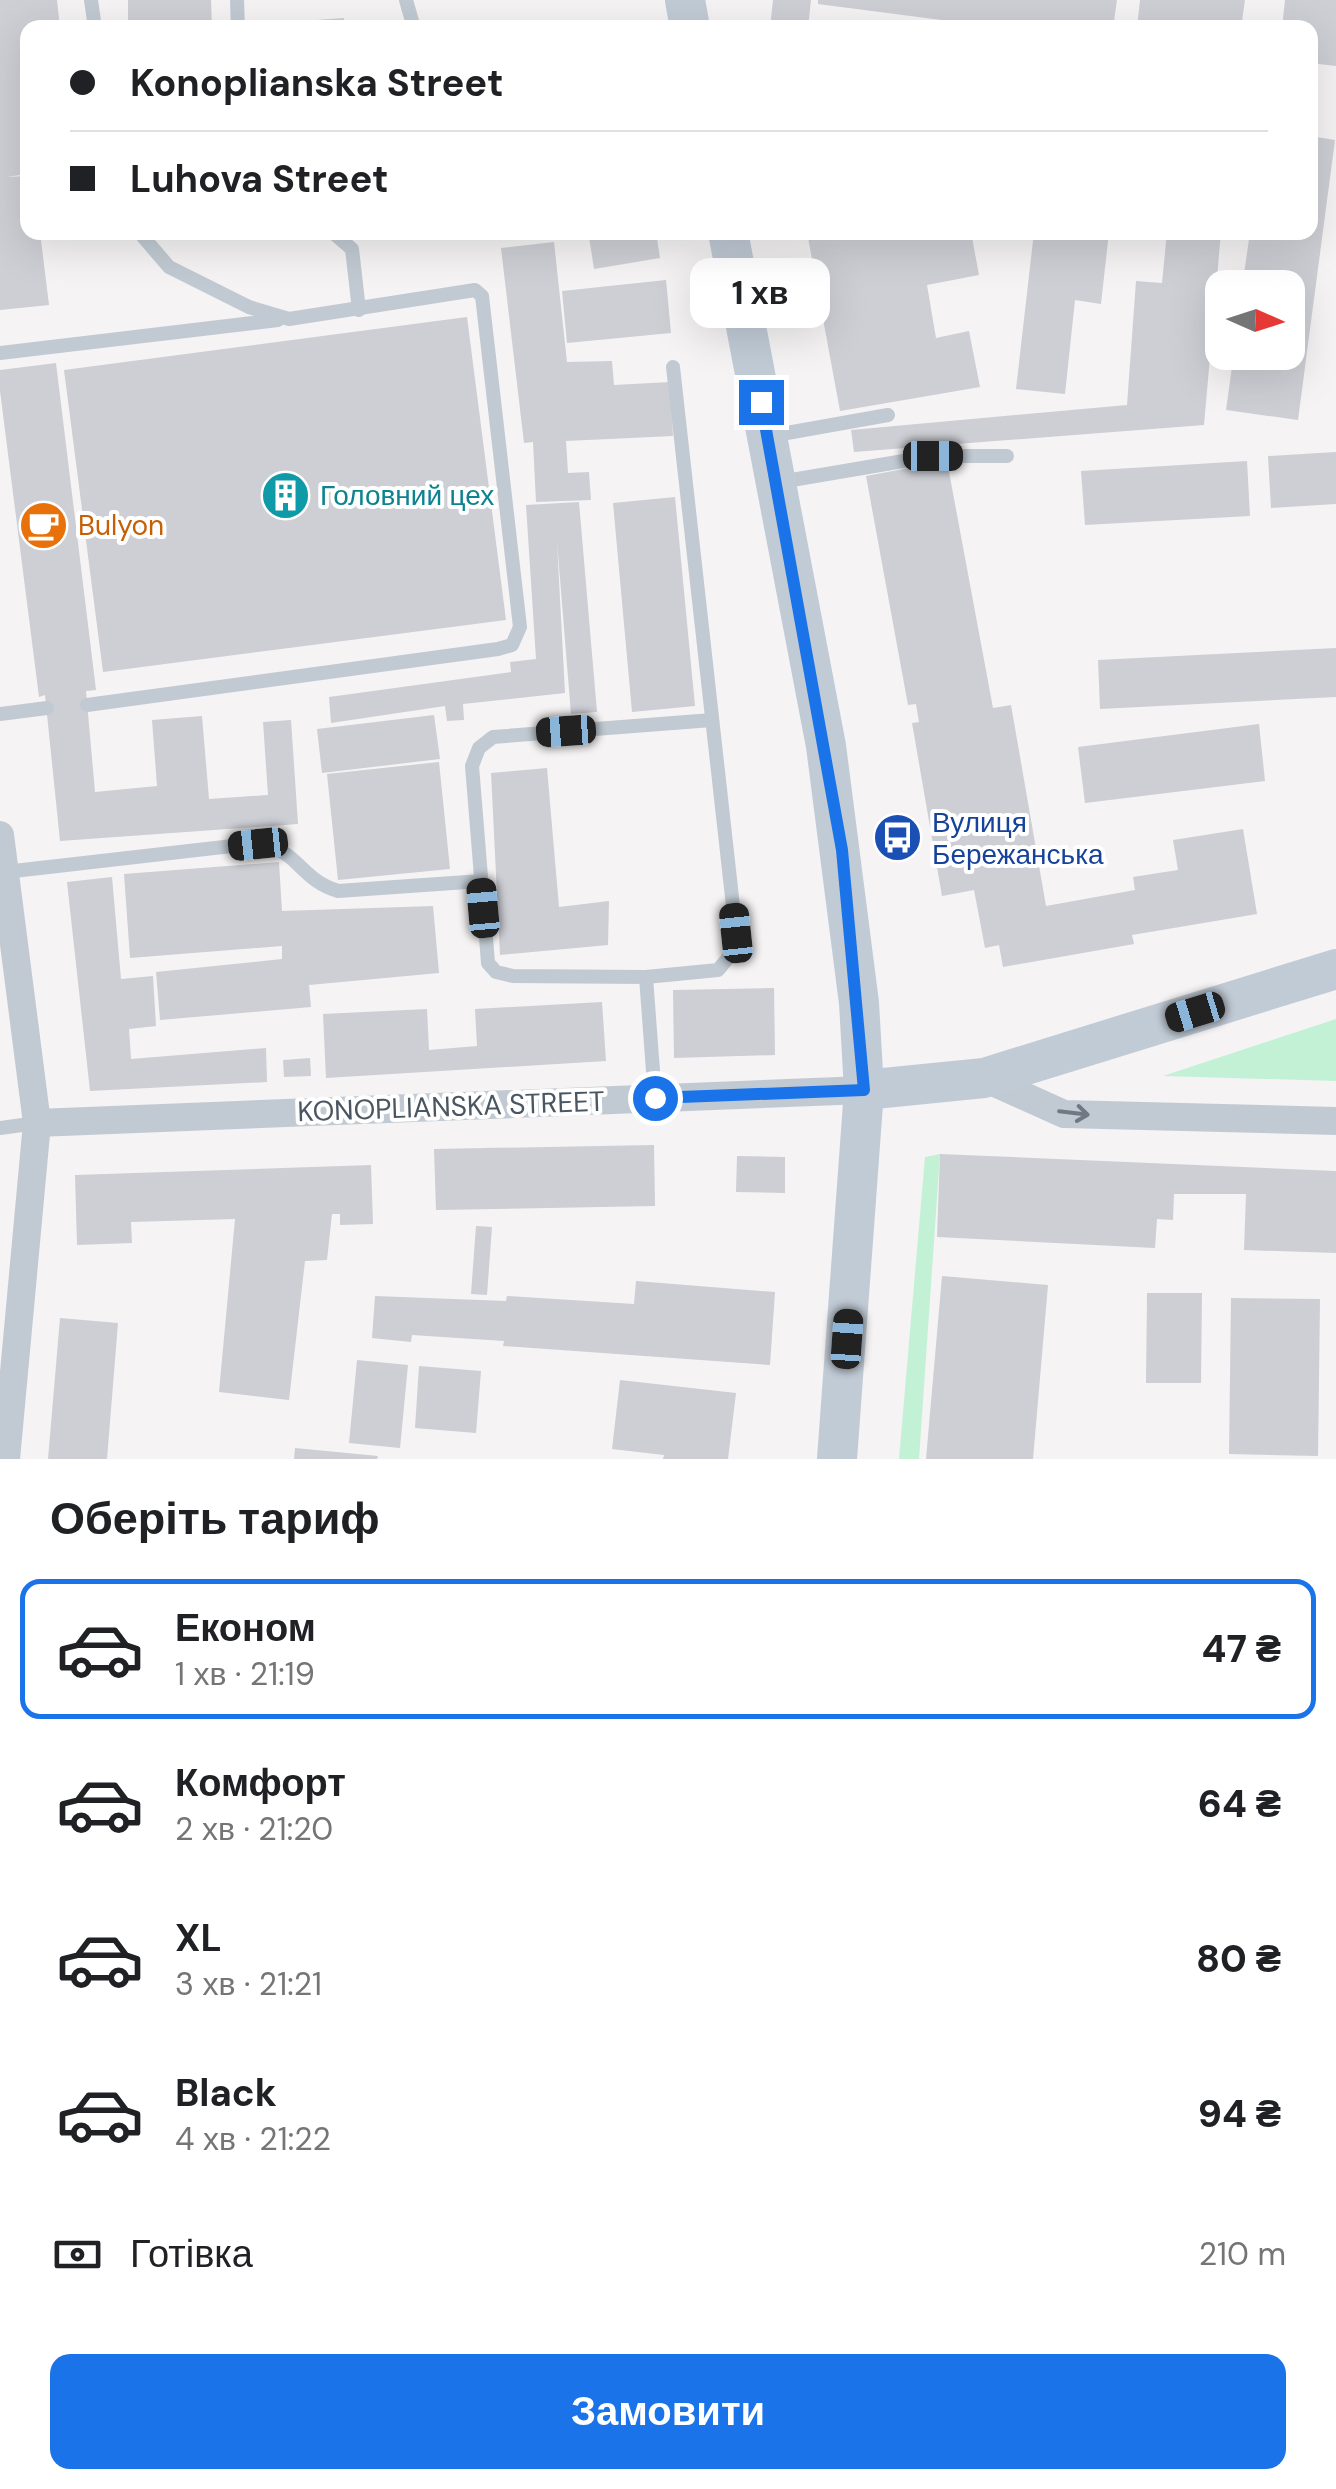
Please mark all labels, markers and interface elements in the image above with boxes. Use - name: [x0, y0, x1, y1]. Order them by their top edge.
- text: Konoplianska Street: [130, 58, 503, 108]
- text: Luhova Street: [130, 154, 389, 204]
- callout: 1 хв: [691, 257, 831, 327]
- north arrow: [1205, 270, 1305, 370]
- map controls: [1205, 270, 1305, 370]
- text: 1 хв: [732, 272, 788, 314]
- route end: [739, 380, 784, 425]
- car: [903, 441, 963, 471]
- building icon: Головний цех: [259, 469, 311, 521]
- place label: Головний цех: [320, 477, 494, 514]
- cafe icon: Bulyon: [17, 499, 69, 551]
- place label: Bulyon: [78, 507, 164, 544]
- car: [535, 714, 597, 748]
- place label: Вулиця Бережанська: [932, 804, 1104, 873]
- bus stop icon: Вулиця Бережанська: [871, 812, 923, 864]
- car: [227, 826, 289, 862]
- car: [465, 877, 501, 939]
- car: [718, 902, 754, 964]
- car: [1162, 989, 1228, 1035]
- route start: [633, 1076, 678, 1121]
- street label: KONOPLIANSKA STREET: [297, 1083, 605, 1130]
- one-way arrow: [1057, 1104, 1090, 1123]
- car: [830, 1308, 864, 1370]
- text: Оберіть тариф: [50, 1489, 380, 1548]
- text: Економ: [175, 1603, 316, 1653]
- icon: car: [55, 1604, 145, 1694]
- text: 47 ₴: [1202, 1624, 1281, 1674]
- text: 1 хв · 21:19: [175, 1653, 315, 1695]
- text: Комфорт: [175, 1758, 346, 1808]
- icon: car: [55, 1759, 145, 1849]
- text: 64 ₴: [1198, 1779, 1281, 1829]
- text: 2 хв · 21:20: [175, 1808, 333, 1850]
- text: XL: [175, 1913, 222, 1963]
- icon: car: [55, 1914, 145, 2004]
- text: 80 ₴: [1196, 1934, 1281, 1984]
- text: 3 хв · 21:21: [175, 1963, 322, 2005]
- text: Black: [175, 2068, 277, 2118]
- icon: car: [55, 2069, 145, 2159]
- text: 94 ₴: [1198, 2089, 1281, 2139]
- text: 4 хв · 21:22: [175, 2118, 331, 2160]
- icon: cash: [50, 2227, 105, 2282]
- text: Готівка: [130, 2229, 253, 2279]
- text: 210 m: [1199, 2233, 1286, 2275]
- button: Замовити: [50, 2354, 1286, 2469]

